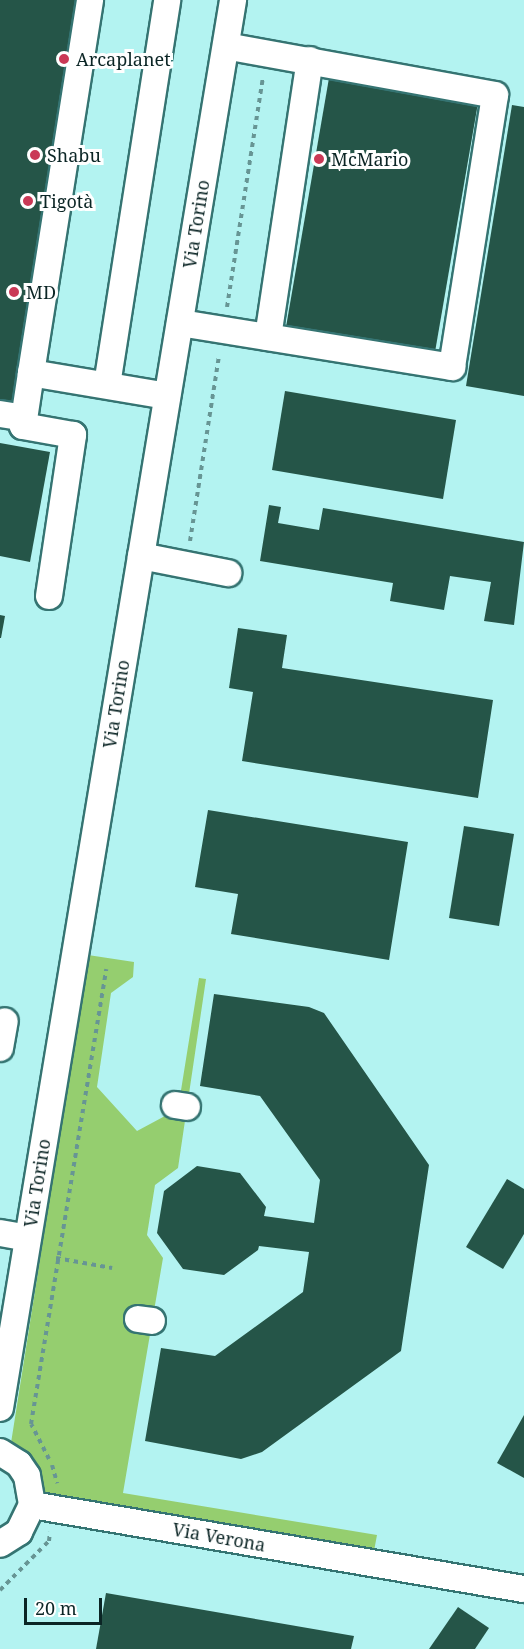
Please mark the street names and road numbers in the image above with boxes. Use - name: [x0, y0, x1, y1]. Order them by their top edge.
- street label: Via Torino: [178, 178, 214, 270]
- street label: Via Torino: [98, 658, 134, 750]
- street label: Via Torino: [19, 1137, 55, 1229]
- street label: Via Verona: [171, 1518, 267, 1556]

